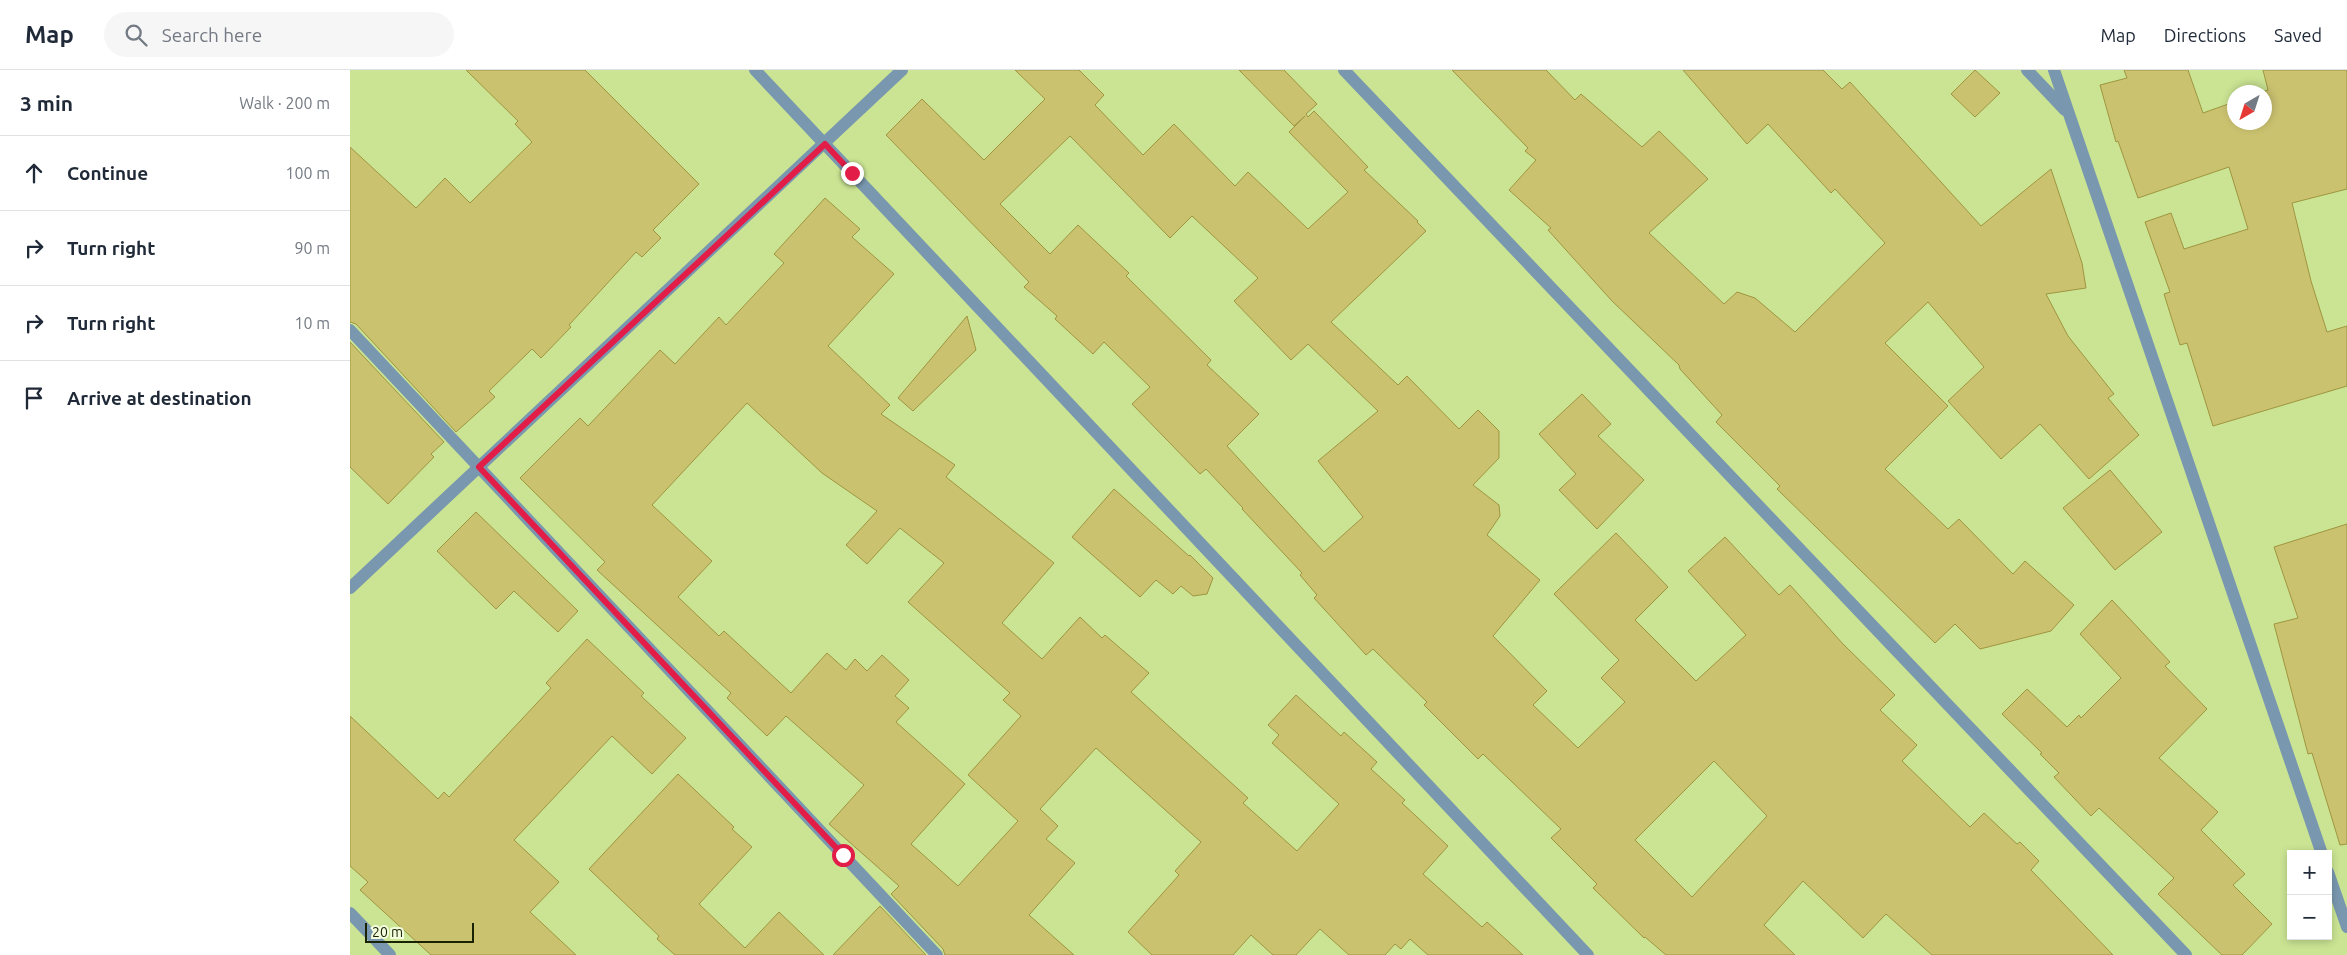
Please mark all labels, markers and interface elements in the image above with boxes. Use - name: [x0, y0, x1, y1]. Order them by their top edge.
- search box: [104, 12, 454, 57]
- text: Map: [25, 21, 74, 48]
- icon: search: [122, 21, 150, 49]
- text: Search here: [162, 24, 262, 46]
- text: Map: [2100, 25, 2136, 45]
- text: Directions: [2164, 25, 2246, 45]
- text: Saved: [2274, 25, 2322, 45]
- north arrow: [2227, 85, 2272, 130]
- text: 3 min: [20, 91, 73, 115]
- text: Walk · 200 m: [239, 94, 330, 112]
- icon: ahead: [20, 159, 48, 187]
- text: Continue: [67, 162, 148, 184]
- route end: [841, 162, 864, 185]
- text: 100 m: [285, 164, 330, 182]
- icon: right: [20, 234, 48, 262]
- text: Turn right: [67, 237, 155, 259]
- text: 90 m: [294, 239, 330, 257]
- icon: right: [20, 309, 48, 337]
- text: Turn right: [67, 312, 155, 334]
- text: 10 m: [294, 314, 330, 332]
- icon: arrive: [20, 384, 48, 412]
- text: Arrive at destination: [67, 387, 252, 409]
- route start: [832, 844, 855, 867]
- map controls: [2287, 850, 2332, 940]
- button: +: [2287, 850, 2332, 895]
- button: −: [2287, 895, 2332, 940]
- scale bar: [365, 920, 474, 943]
- text: 20 m: [372, 924, 403, 940]

